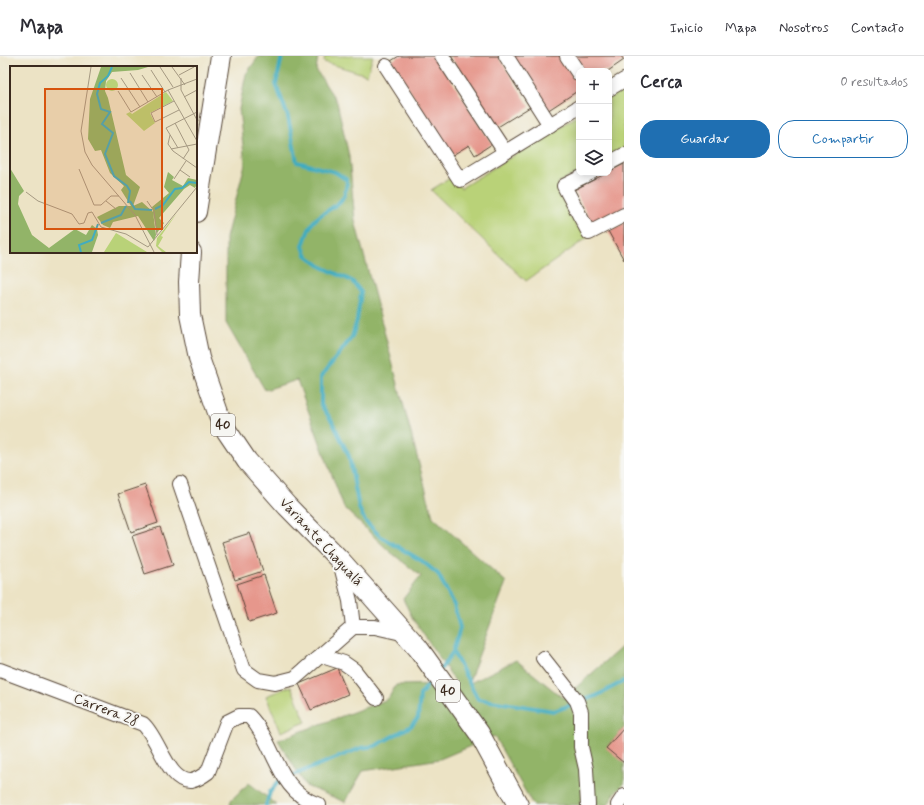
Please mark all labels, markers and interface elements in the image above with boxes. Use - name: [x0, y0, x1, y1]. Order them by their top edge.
- text: Mapa: [20, 15, 63, 40]
- text: Inicio: [670, 19, 703, 37]
- text: Mapa: [725, 19, 757, 37]
- text: Nosotros: [779, 19, 829, 37]
- text: Contacto: [851, 19, 904, 37]
- inset map: [10, 66, 197, 253]
- map controls: [576, 68, 612, 176]
- button: +: [576, 68, 612, 104]
- text: Cerca: [640, 71, 683, 93]
- text: 0 resultados: [840, 74, 908, 91]
- button: −: [576, 104, 612, 140]
- button: Guardar: [640, 120, 770, 158]
- button: Compartir: [778, 120, 908, 158]
- button: layers: [576, 140, 612, 176]
- road number: 40: [211, 414, 235, 436]
- street label: Variante Chagualá: [275, 494, 367, 590]
- road number: 40: [436, 680, 460, 702]
- street label: Carrera 28: [71, 689, 141, 731]

